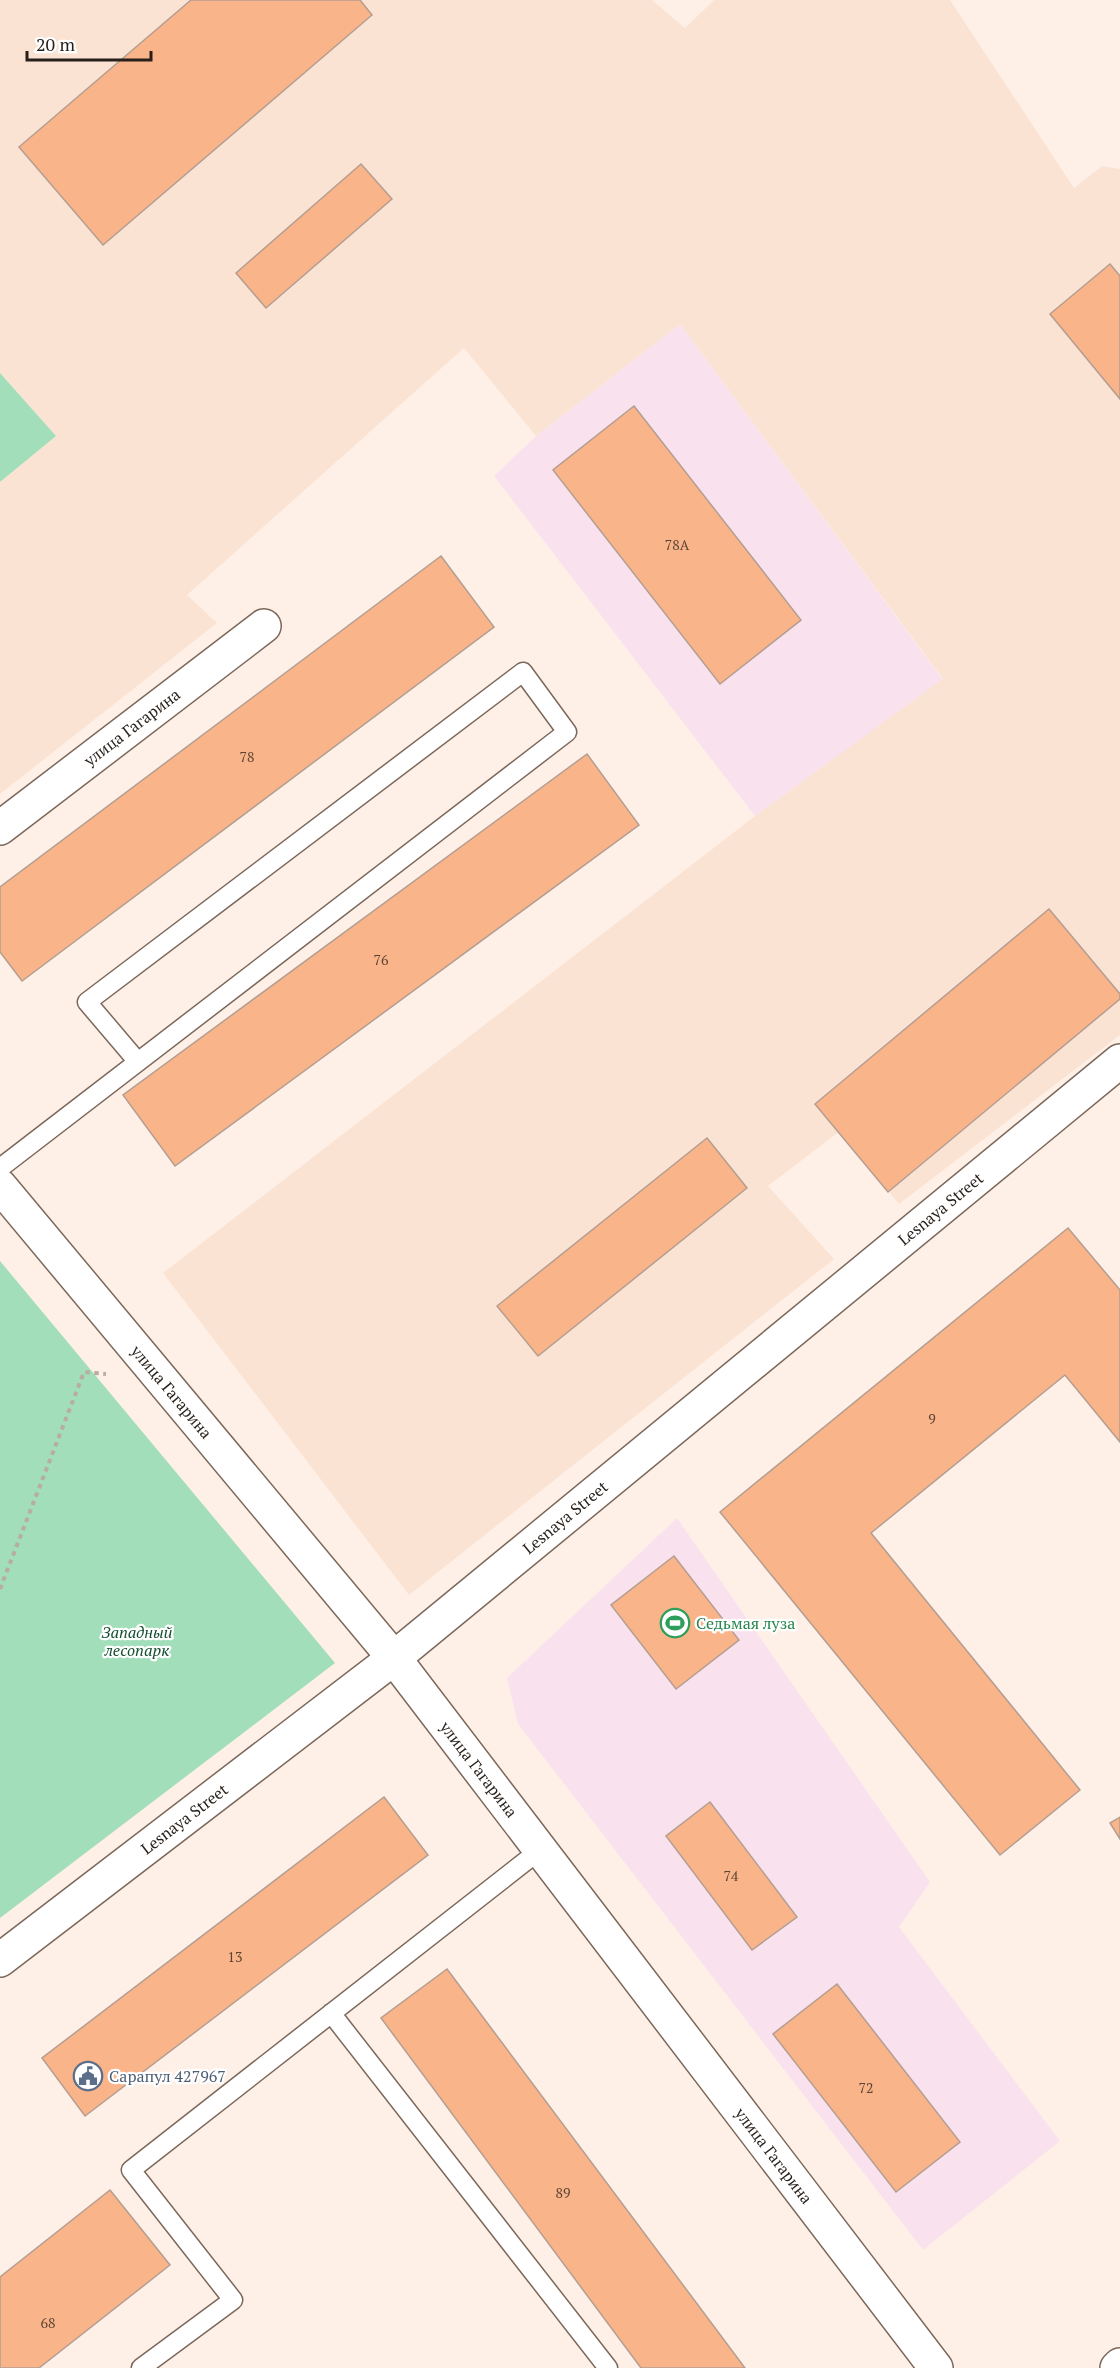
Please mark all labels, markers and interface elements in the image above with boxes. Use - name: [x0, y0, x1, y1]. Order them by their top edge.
- scale bar: [27, 24, 152, 62]
- text: 20 m: [36, 32, 76, 56]
- house number: 78А: [665, 535, 690, 554]
- street label: улица Гагарина: [78, 683, 184, 772]
- house number: 78: [240, 747, 254, 766]
- house number: 76: [374, 950, 389, 969]
- street label: Lesnaya Street: [893, 1167, 988, 1250]
- street label: улица Гагарина: [126, 1340, 217, 1443]
- house number: 9: [928, 1409, 936, 1428]
- street label: Lesnaya Street: [518, 1476, 612, 1559]
- sports icon: Седьмая луза: [659, 1607, 691, 1639]
- place label: Седьмая луза: [696, 1612, 795, 1634]
- park label: Западный лесопарк: [101, 1621, 173, 1661]
- street label: улица Гагарина: [435, 1716, 523, 1822]
- street label: Lesnaya Street: [136, 1778, 232, 1859]
- house number: 74: [724, 1866, 739, 1885]
- house number: 13: [228, 1947, 242, 1966]
- public building icon: Сарапул 427967: [72, 2060, 104, 2092]
- place label: Сарапул 427967: [109, 2065, 226, 2087]
- house number: 72: [859, 2078, 873, 2097]
- street label: улица Гагарина: [729, 2102, 818, 2208]
- house number: 89: [556, 2183, 570, 2202]
- house number: 68: [41, 2313, 55, 2332]

